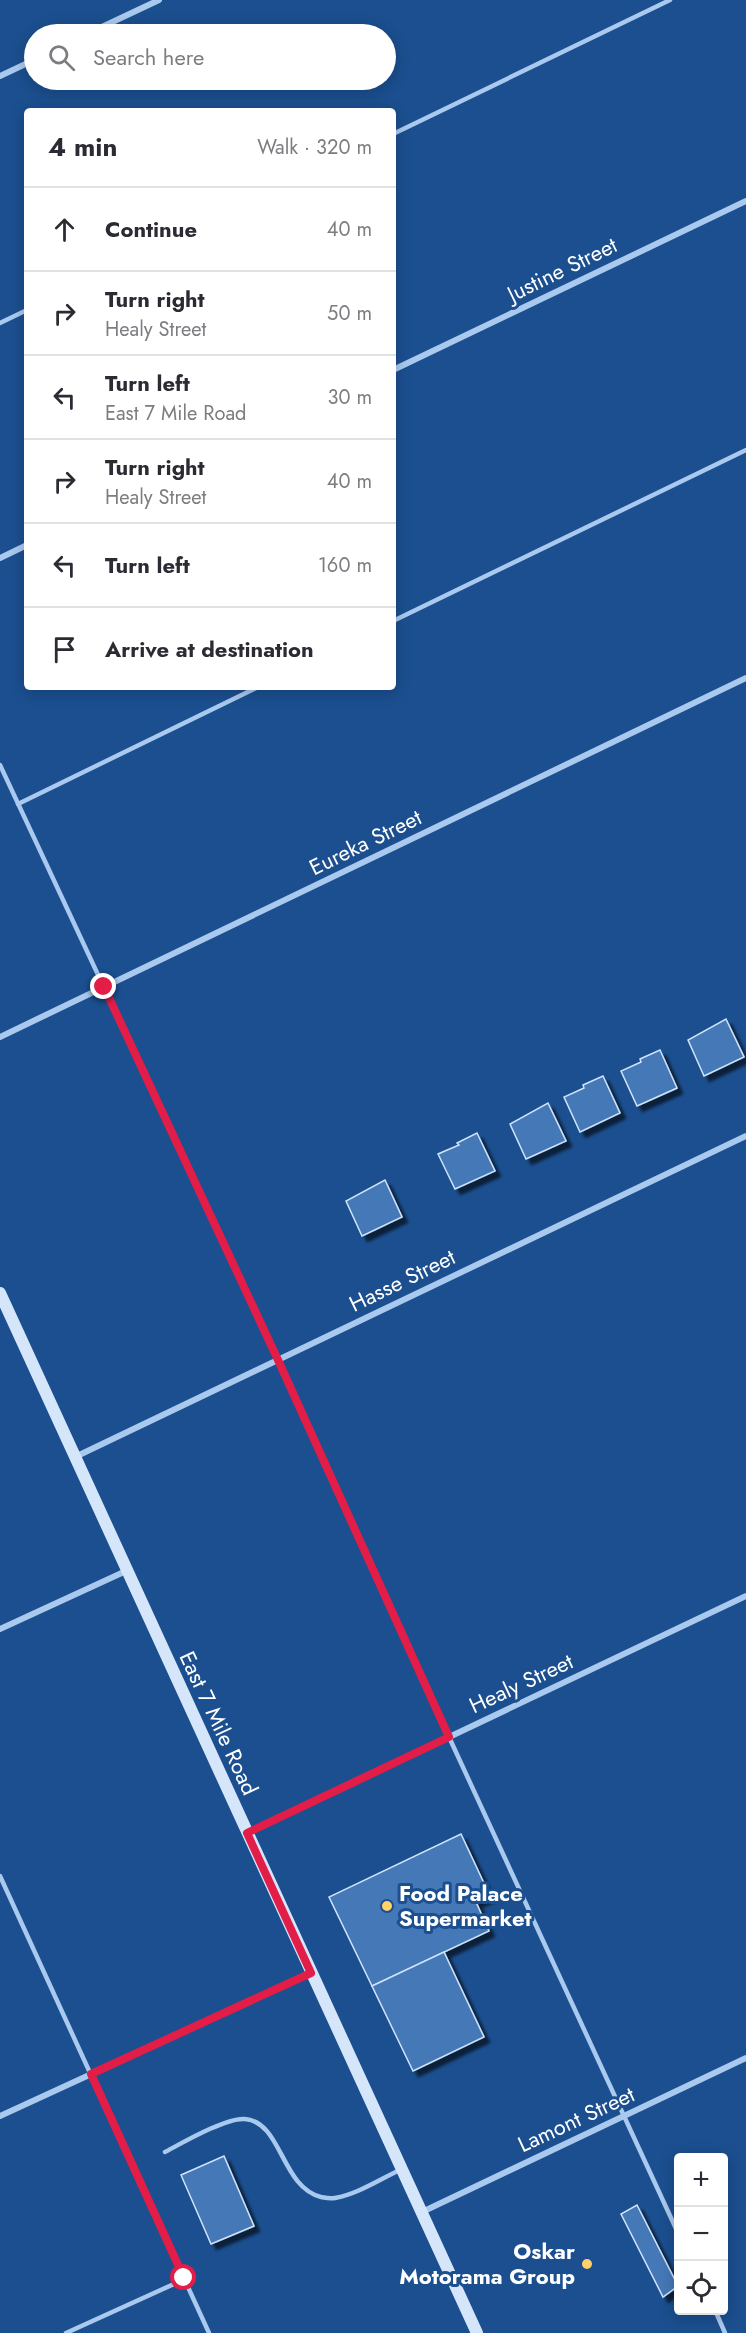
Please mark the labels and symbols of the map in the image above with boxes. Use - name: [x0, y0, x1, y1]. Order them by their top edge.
- street label: Justine Street: [499, 228, 623, 311]
- street label: Eureka Street: [303, 801, 427, 883]
- route end: [90, 973, 116, 999]
- street label: Hasse Street: [344, 1240, 461, 1319]
- street label: Healy Street: [464, 1645, 579, 1721]
- street label: East 7 Mile Road: [172, 1646, 266, 1800]
- place label: Food Palace Supermarket: [399, 1877, 532, 1934]
- marker: Food Palace Supermarket: [380, 1899, 394, 1913]
- street label: Lamont Street: [512, 2078, 640, 2160]
- place label: Oskar Motorama Group: [399, 2235, 575, 2292]
- marker: Oskar Motorama Group: [580, 2257, 594, 2271]
- route start: [170, 2264, 196, 2290]

